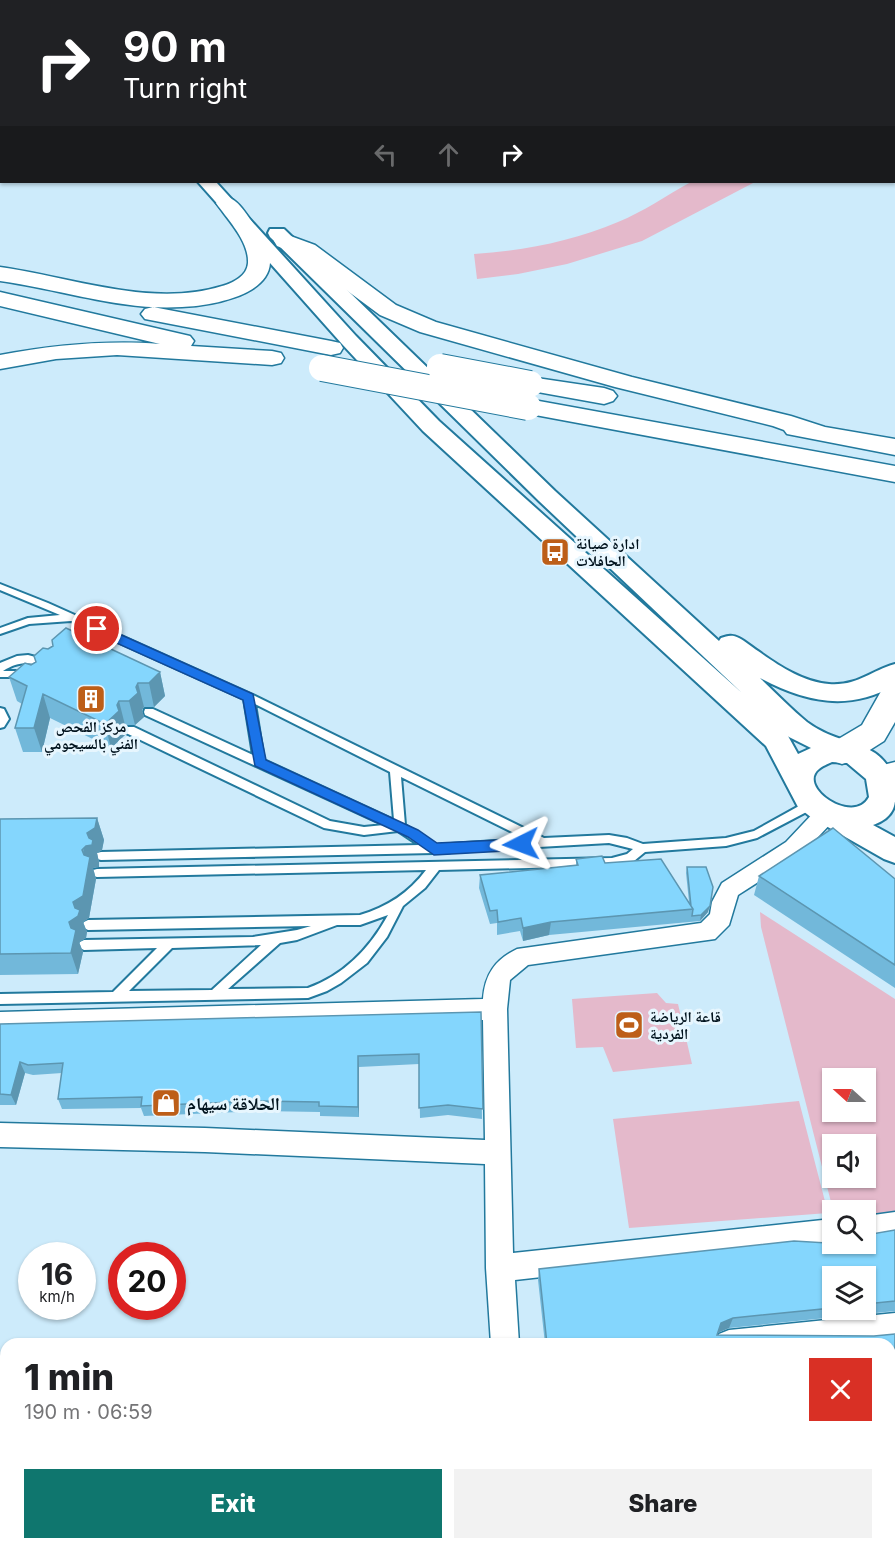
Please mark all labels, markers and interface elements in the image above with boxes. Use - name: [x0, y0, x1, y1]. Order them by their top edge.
- text: 90 m: [123, 21, 227, 72]
- icon: right: [24, 24, 102, 102]
- text: Turn right: [123, 72, 247, 105]
- icon: left: [369, 138, 402, 171]
- icon: ahead: [432, 138, 465, 171]
- icon: right: [495, 138, 528, 171]
- place label: ادارة صيانة الحافلات: [576, 534, 639, 570]
- bus stop icon: ادارة صيانة الحافلات: [539, 536, 571, 568]
- pin: [71, 603, 122, 654]
- icon: arrive: [80, 612, 113, 645]
- building icon: مركز الفحص الفني بالسيجومي: [75, 683, 107, 715]
- place label: مركز الفحص الفني بالسيجومي: [44, 717, 138, 755]
- position arrow: [489, 812, 553, 876]
- place label: قاعة الرياضة الفردية: [650, 1007, 721, 1043]
- sports icon: قاعة الرياضة الفردية: [613, 1009, 645, 1041]
- north arrow: [822, 1068, 876, 1122]
- map controls: [822, 1068, 876, 1320]
- shop icon: الحلاقة سيهام: [150, 1087, 182, 1119]
- place label: الحلاقة سيهام: [187, 1093, 280, 1116]
- button: sound: [822, 1134, 876, 1188]
- button: search: [822, 1200, 876, 1254]
- speed limit sign: 20: [108, 1242, 186, 1320]
- text: 16: [41, 1256, 73, 1292]
- button: layers: [822, 1266, 876, 1320]
- text: km/h: [39, 1287, 75, 1306]
- text: 1 min: [24, 1355, 114, 1399]
- button: close: [809, 1358, 872, 1421]
- text: 190 m · 06:59: [24, 1400, 153, 1424]
- button: Exit: [24, 1469, 442, 1538]
- button: Share: [454, 1469, 872, 1538]

